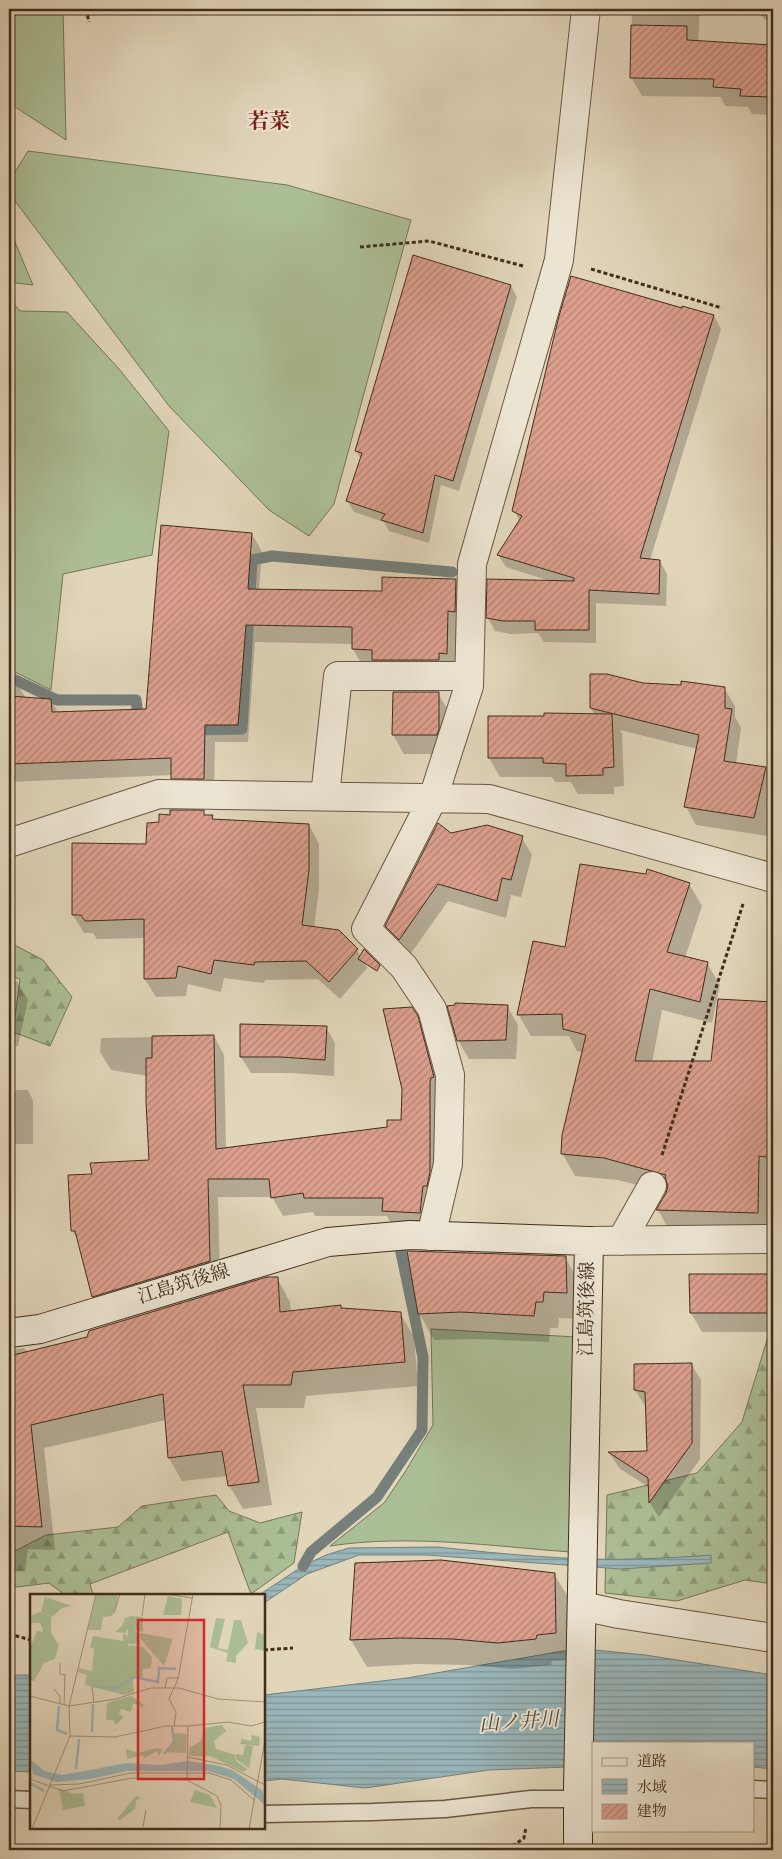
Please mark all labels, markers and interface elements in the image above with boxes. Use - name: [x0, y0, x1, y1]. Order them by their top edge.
- district label: 若菜: [248, 110, 290, 133]
- street label: 江島筑後線: [135, 1260, 232, 1308]
- street label: 江島筑後線: [576, 1261, 598, 1357]
- inset map: [30, 1594, 265, 1829]
- water label: 山ノ井川: [478, 1708, 562, 1736]
- legend: [592, 1742, 754, 1832]
- text: 道路: [637, 1753, 667, 1770]
- text: 水域: [637, 1779, 667, 1796]
- text: 建物: [637, 1803, 667, 1820]

